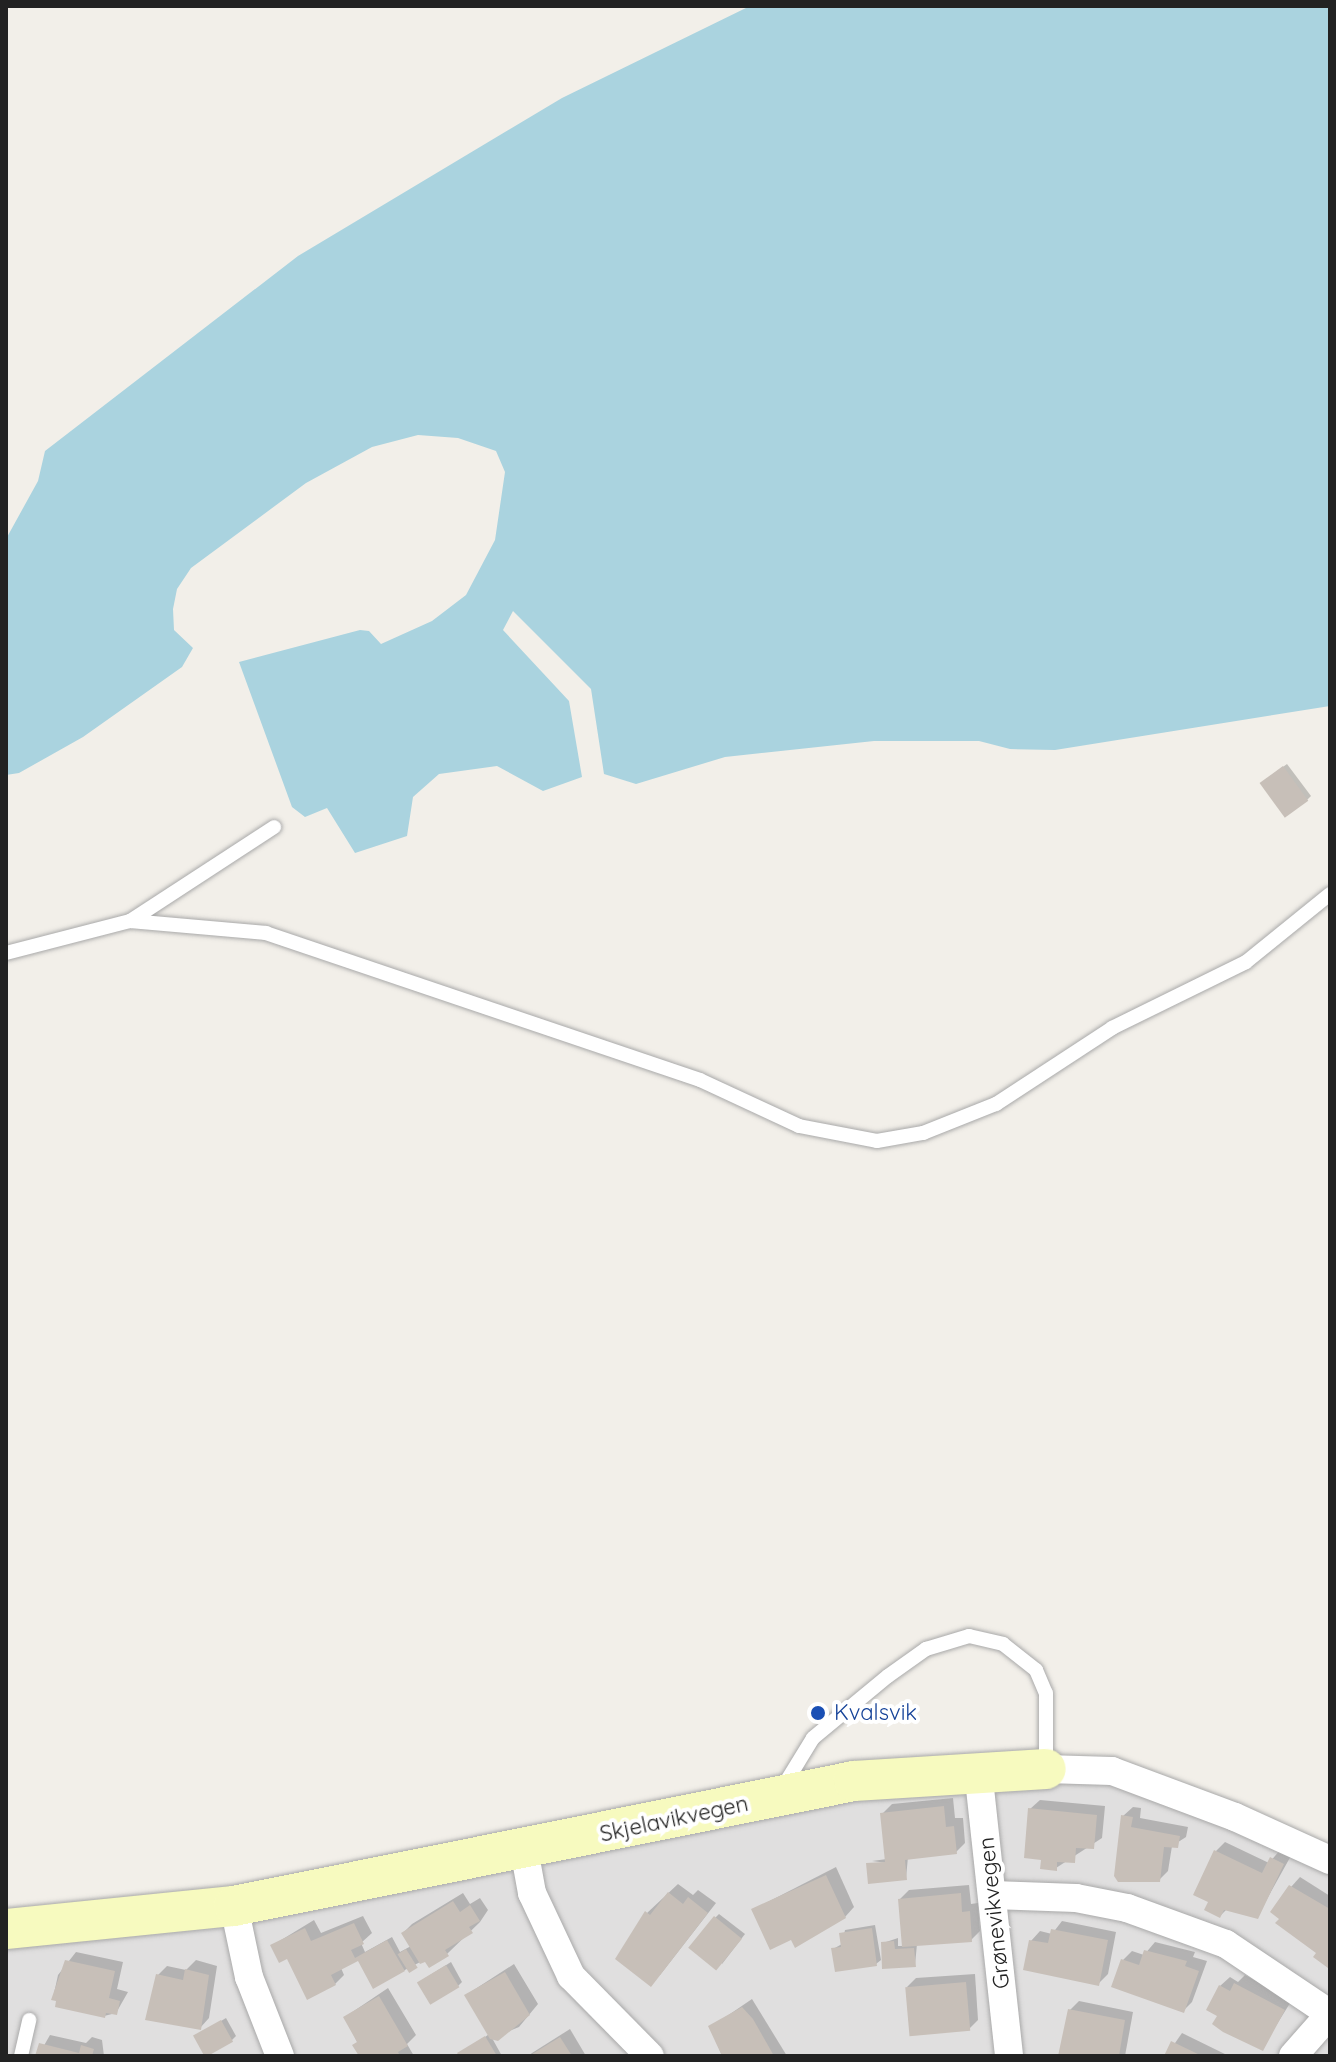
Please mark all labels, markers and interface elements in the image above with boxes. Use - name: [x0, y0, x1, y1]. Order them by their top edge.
- place label: Kvalsvik: [834, 1700, 917, 1726]
- marker: Kvalsvik: [809, 1704, 827, 1722]
- street label: Skjelavikvegen: [597, 1790, 751, 1848]
- street label: Grønevikvegen: [973, 1836, 1015, 1990]

